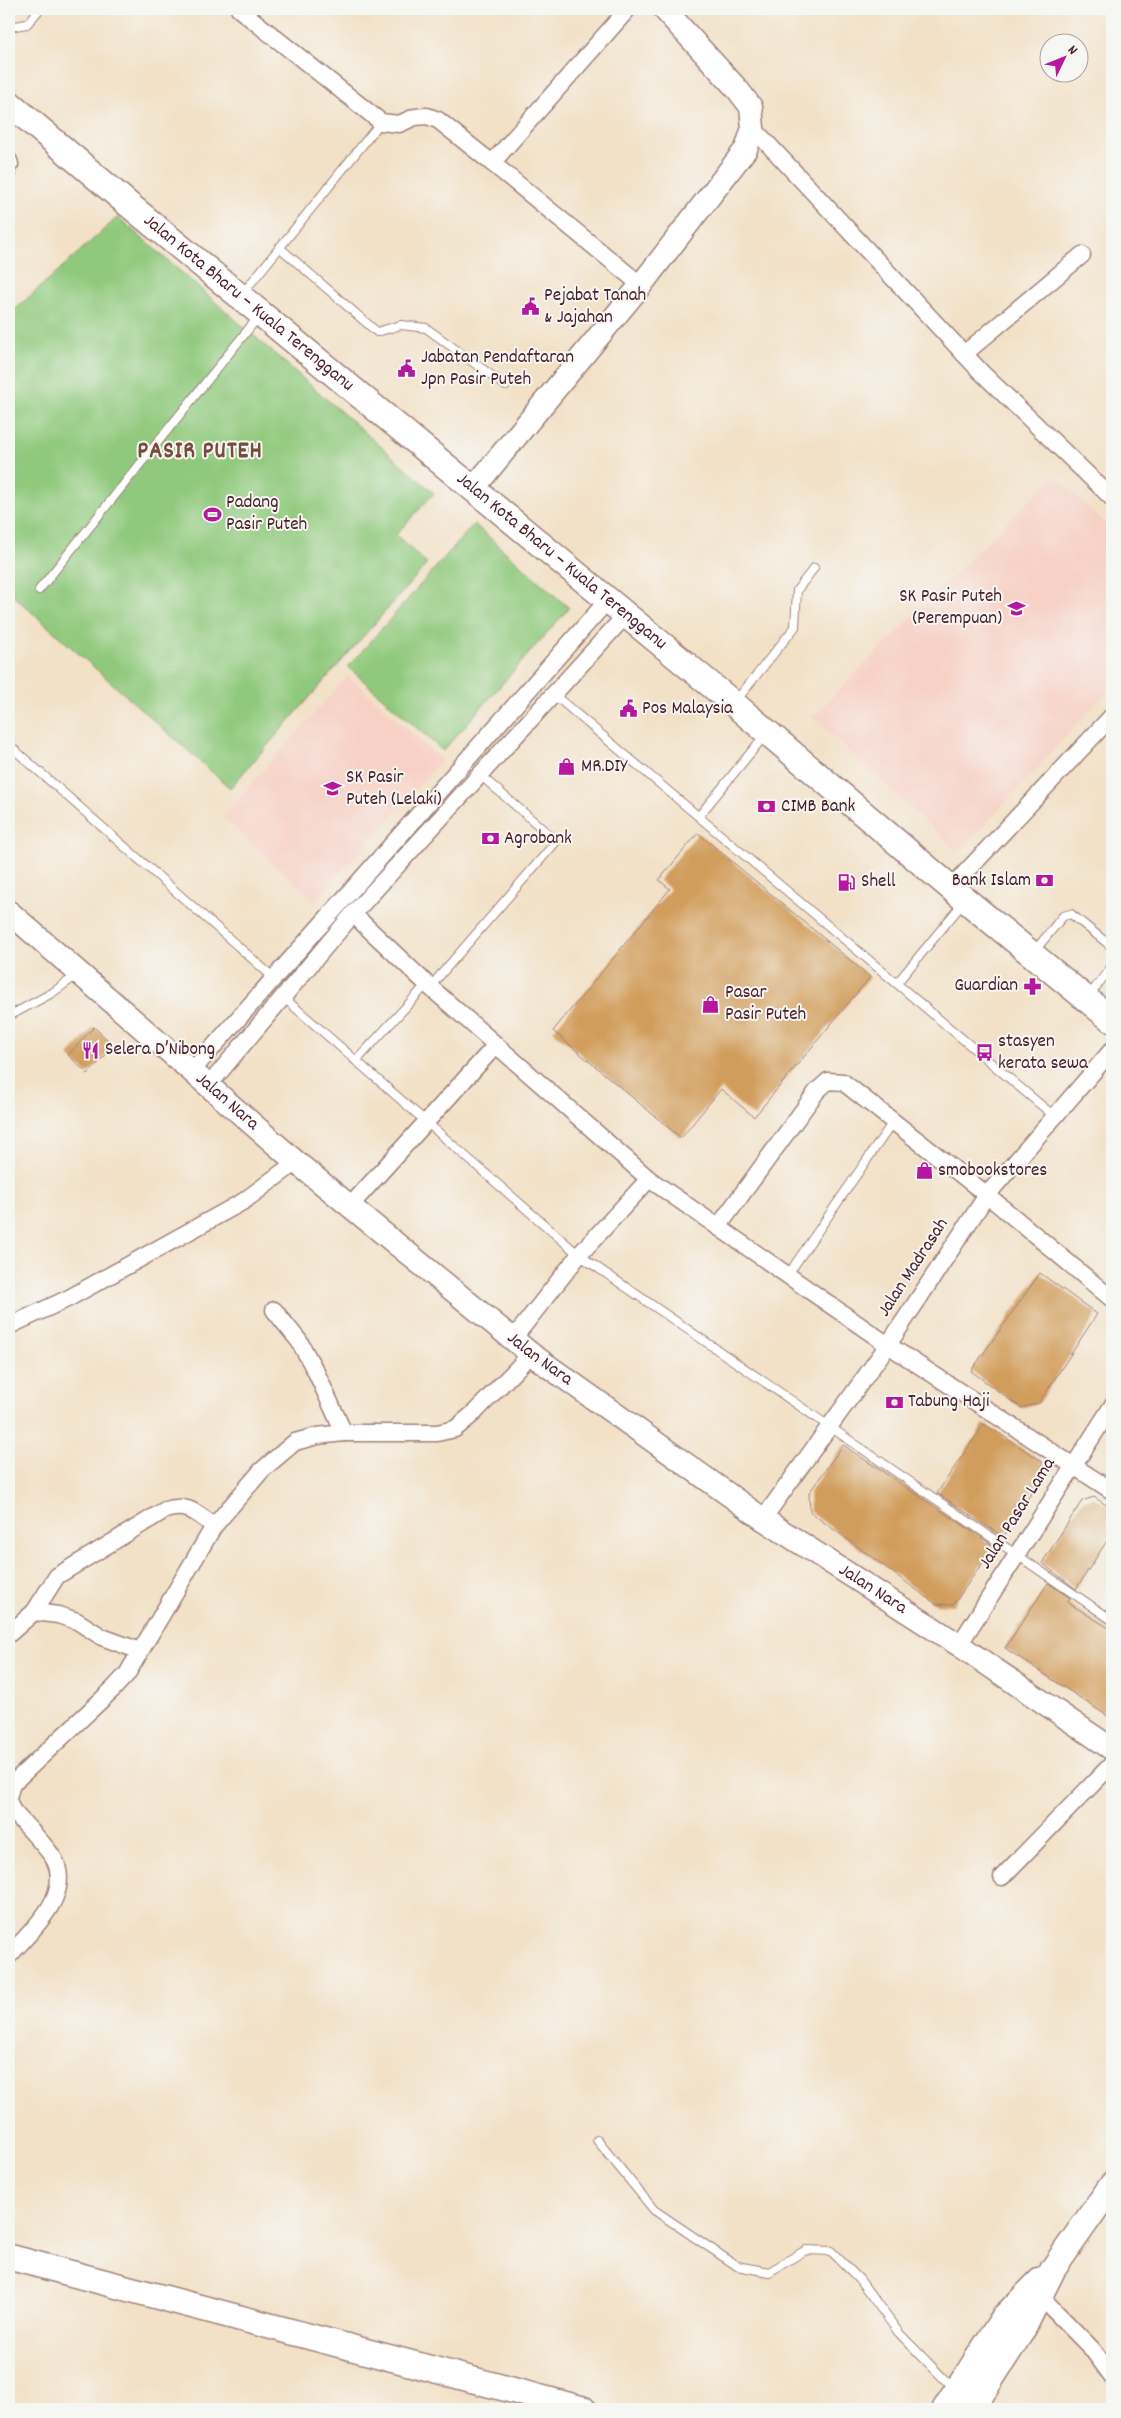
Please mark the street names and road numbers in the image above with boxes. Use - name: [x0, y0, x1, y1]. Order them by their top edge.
- street label: Jalan Kota Bharu – Kuala Terengganu: [137, 208, 360, 398]
- street label: Jalan Kota Bharu – Kuala Terengganu: [450, 466, 673, 657]
- street label: Jalan Nara: [189, 1066, 266, 1138]
- street label: Jalan Madrasah: [872, 1213, 956, 1323]
- street label: Jalan Nara: [500, 1326, 579, 1394]
- street label: Jalan Pasar Lama: [973, 1452, 1064, 1575]
- street label: Jalan Nara: [833, 1557, 913, 1622]

